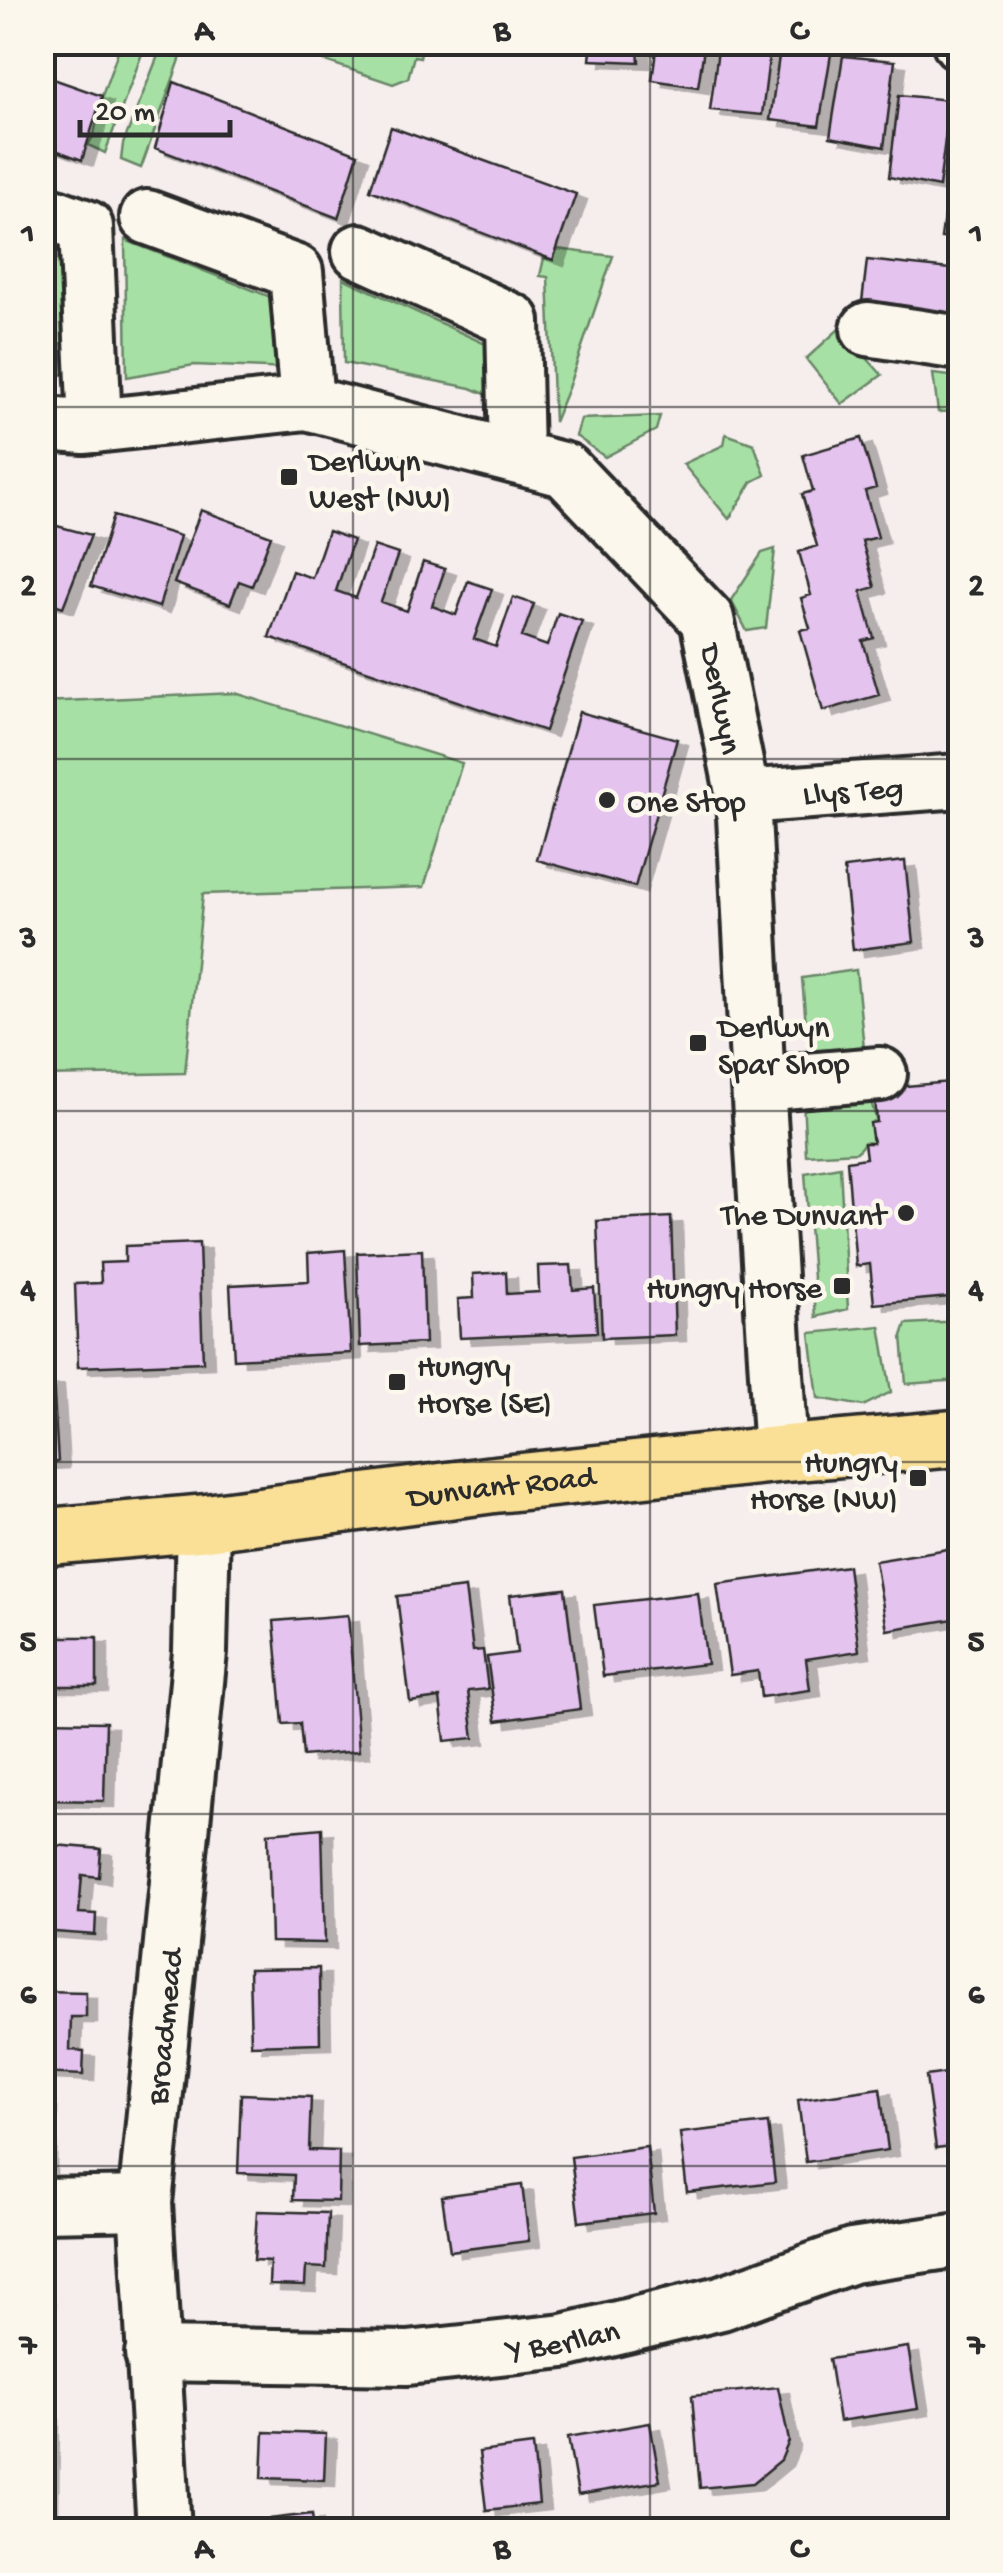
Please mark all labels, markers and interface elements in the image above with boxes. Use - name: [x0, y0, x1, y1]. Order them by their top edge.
- text: A: [194, 14, 216, 52]
- text: B: [493, 14, 512, 52]
- text: C: [790, 14, 810, 52]
- scale bar: [80, 75, 230, 137]
- text: 20 m: [95, 97, 155, 132]
- text: 1: [21, 217, 34, 255]
- text: 1: [969, 217, 982, 255]
- place label: Derlwyn West (NW): [307, 445, 451, 520]
- marker: Derlwyn West (NW): [278, 466, 300, 488]
- text: 2: [20, 569, 36, 607]
- text: 2: [968, 569, 984, 607]
- street label: Derlwyn: [688, 639, 748, 758]
- street label: Llys Teg: [801, 771, 905, 817]
- place label: One Stop: [627, 786, 746, 824]
- marker: One Stop: [596, 789, 618, 811]
- text: 3: [19, 921, 36, 959]
- text: 3: [967, 921, 984, 959]
- place label: Derlwyn Spar Shop: [716, 1011, 850, 1086]
- marker: Derlwyn Spar Shop: [687, 1032, 709, 1054]
- place label: The Dunvant: [719, 1199, 889, 1237]
- marker: The Dunvant: [895, 1202, 917, 1224]
- place label: Hungry Horse: [646, 1272, 822, 1310]
- text: 4: [19, 1273, 36, 1311]
- text: 4: [967, 1273, 984, 1311]
- marker: Hungry Horse: [831, 1275, 853, 1297]
- place label: Hungry Horse (SE): [417, 1350, 552, 1425]
- marker: Hungry Horse (SE): [386, 1371, 408, 1393]
- place label: Hungry Horse (NW): [750, 1446, 898, 1521]
- street label: Dunvant Road: [403, 1460, 599, 1520]
- marker: Hungry Horse (NW): [907, 1467, 929, 1489]
- text: 5: [20, 1625, 37, 1663]
- text: 5: [968, 1625, 985, 1663]
- street label: Broadmead: [141, 1945, 195, 2108]
- text: 6: [20, 1977, 37, 2015]
- text: 6: [968, 1977, 985, 2015]
- street label: Y Berllan: [502, 2314, 624, 2371]
- text: 7: [18, 2328, 38, 2366]
- text: 7: [966, 2328, 986, 2366]
- text: A: [194, 2532, 216, 2570]
- text: B: [493, 2532, 512, 2570]
- text: C: [790, 2532, 810, 2570]

